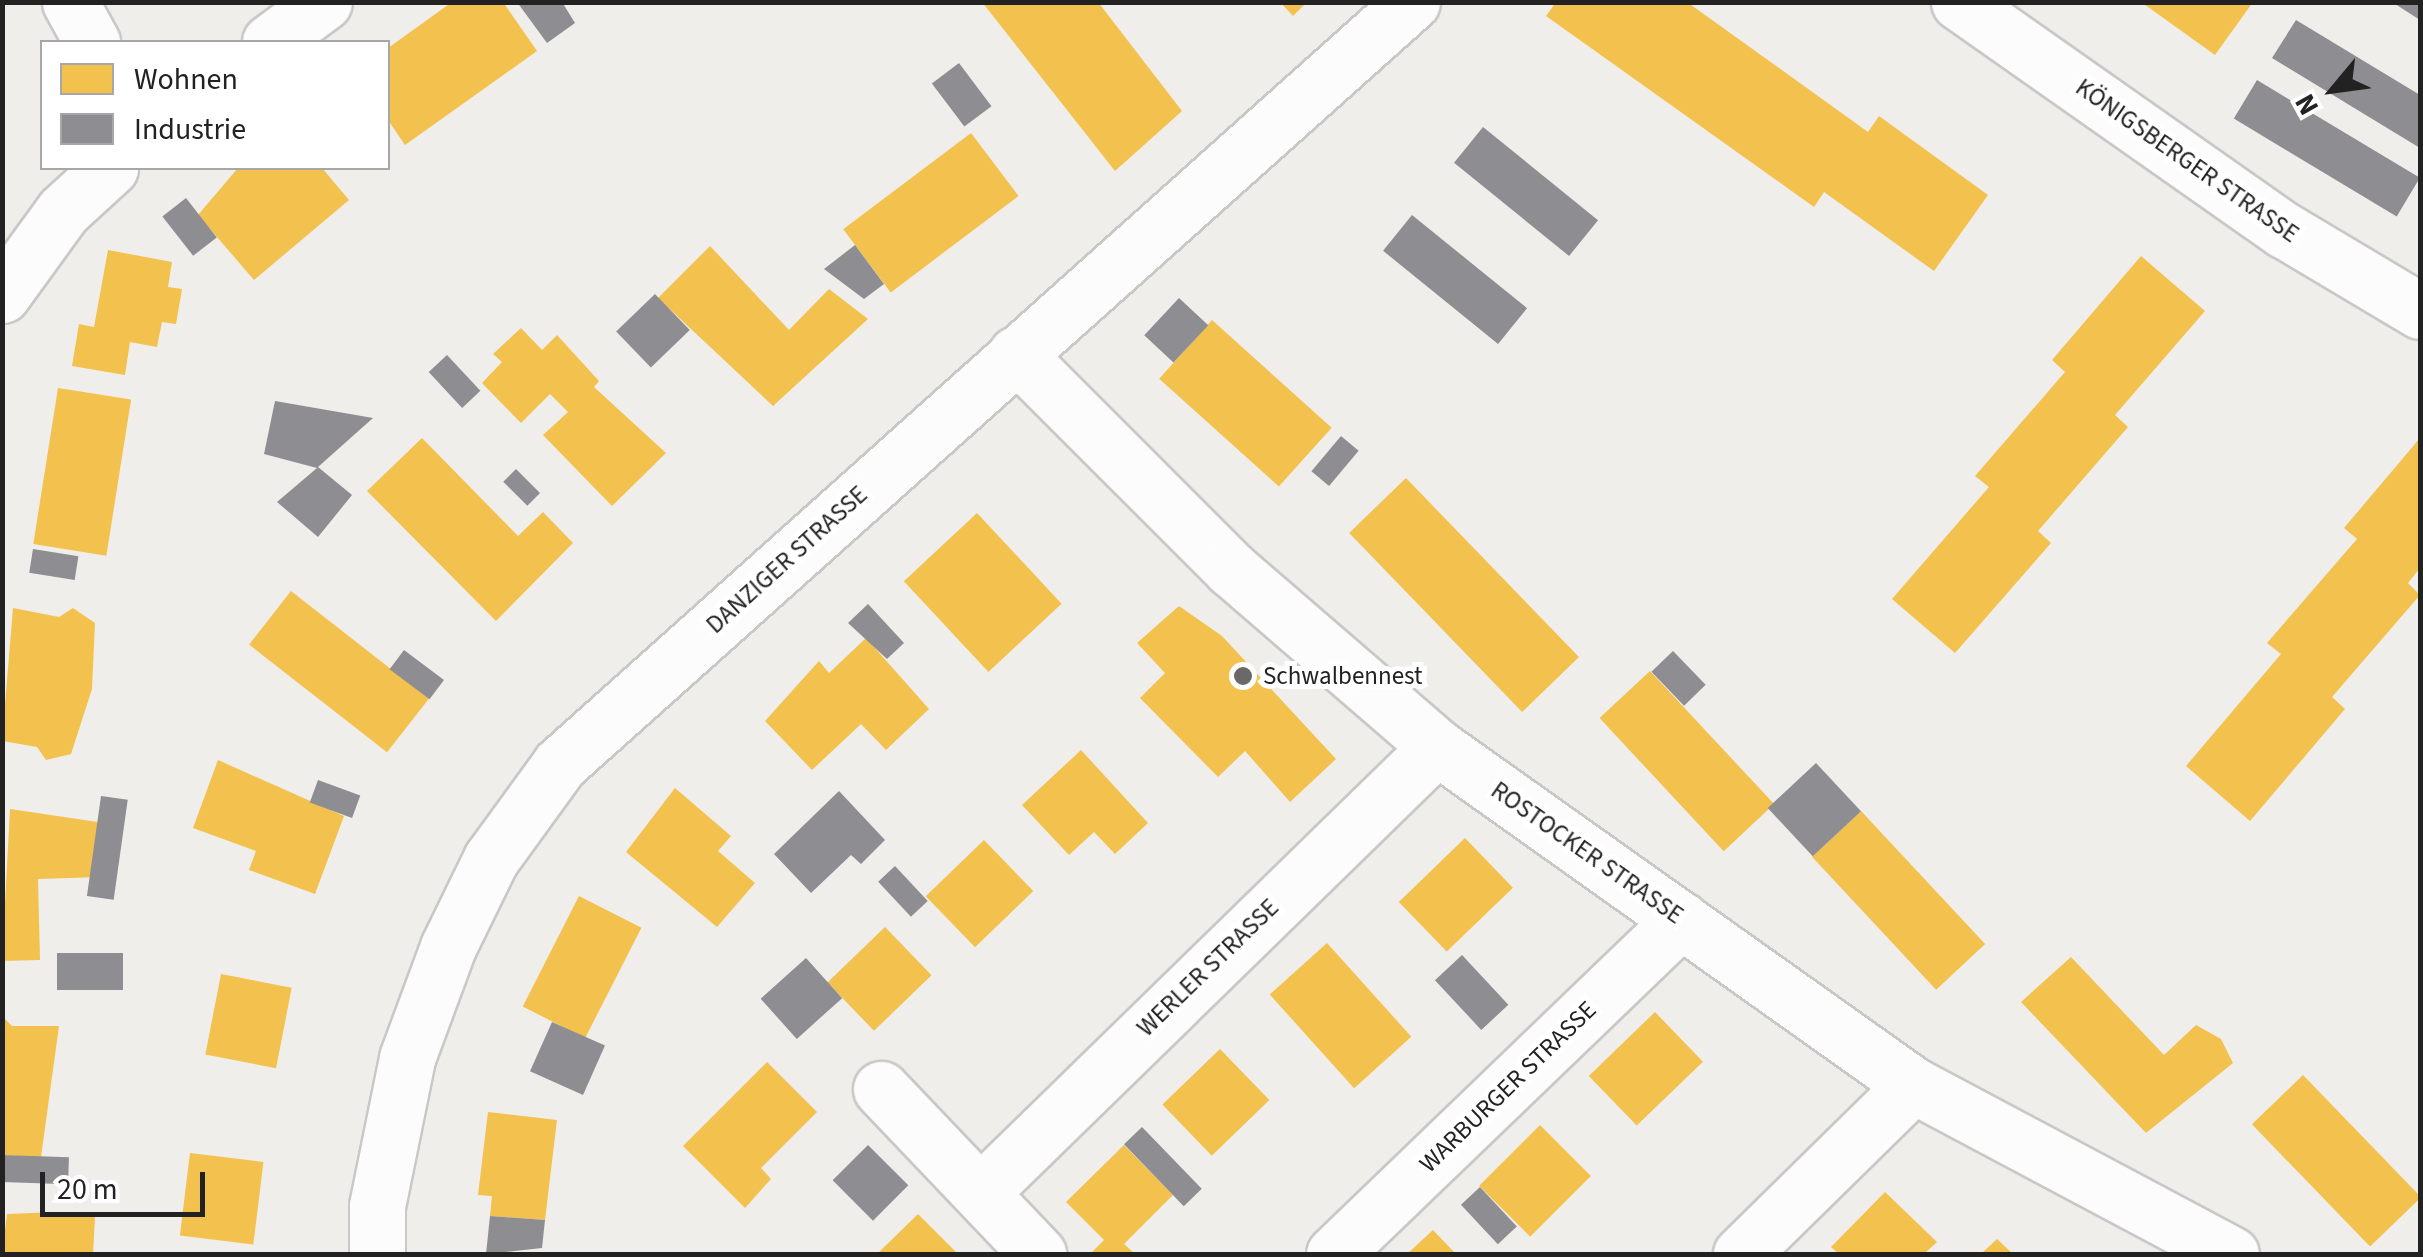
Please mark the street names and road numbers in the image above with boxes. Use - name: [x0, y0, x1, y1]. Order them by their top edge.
- street label: KÖNIGSBERGER STRASSE: [2070, 73, 2304, 249]
- street label: DANZIGER STRASSE: [700, 480, 874, 640]
- street label: ROSTOCKER STRASSE: [1485, 775, 1689, 931]
- street label: WERLER STRASSE: [1131, 893, 1285, 1043]
- street label: WARBURGER STRASSE: [1413, 995, 1603, 1179]

